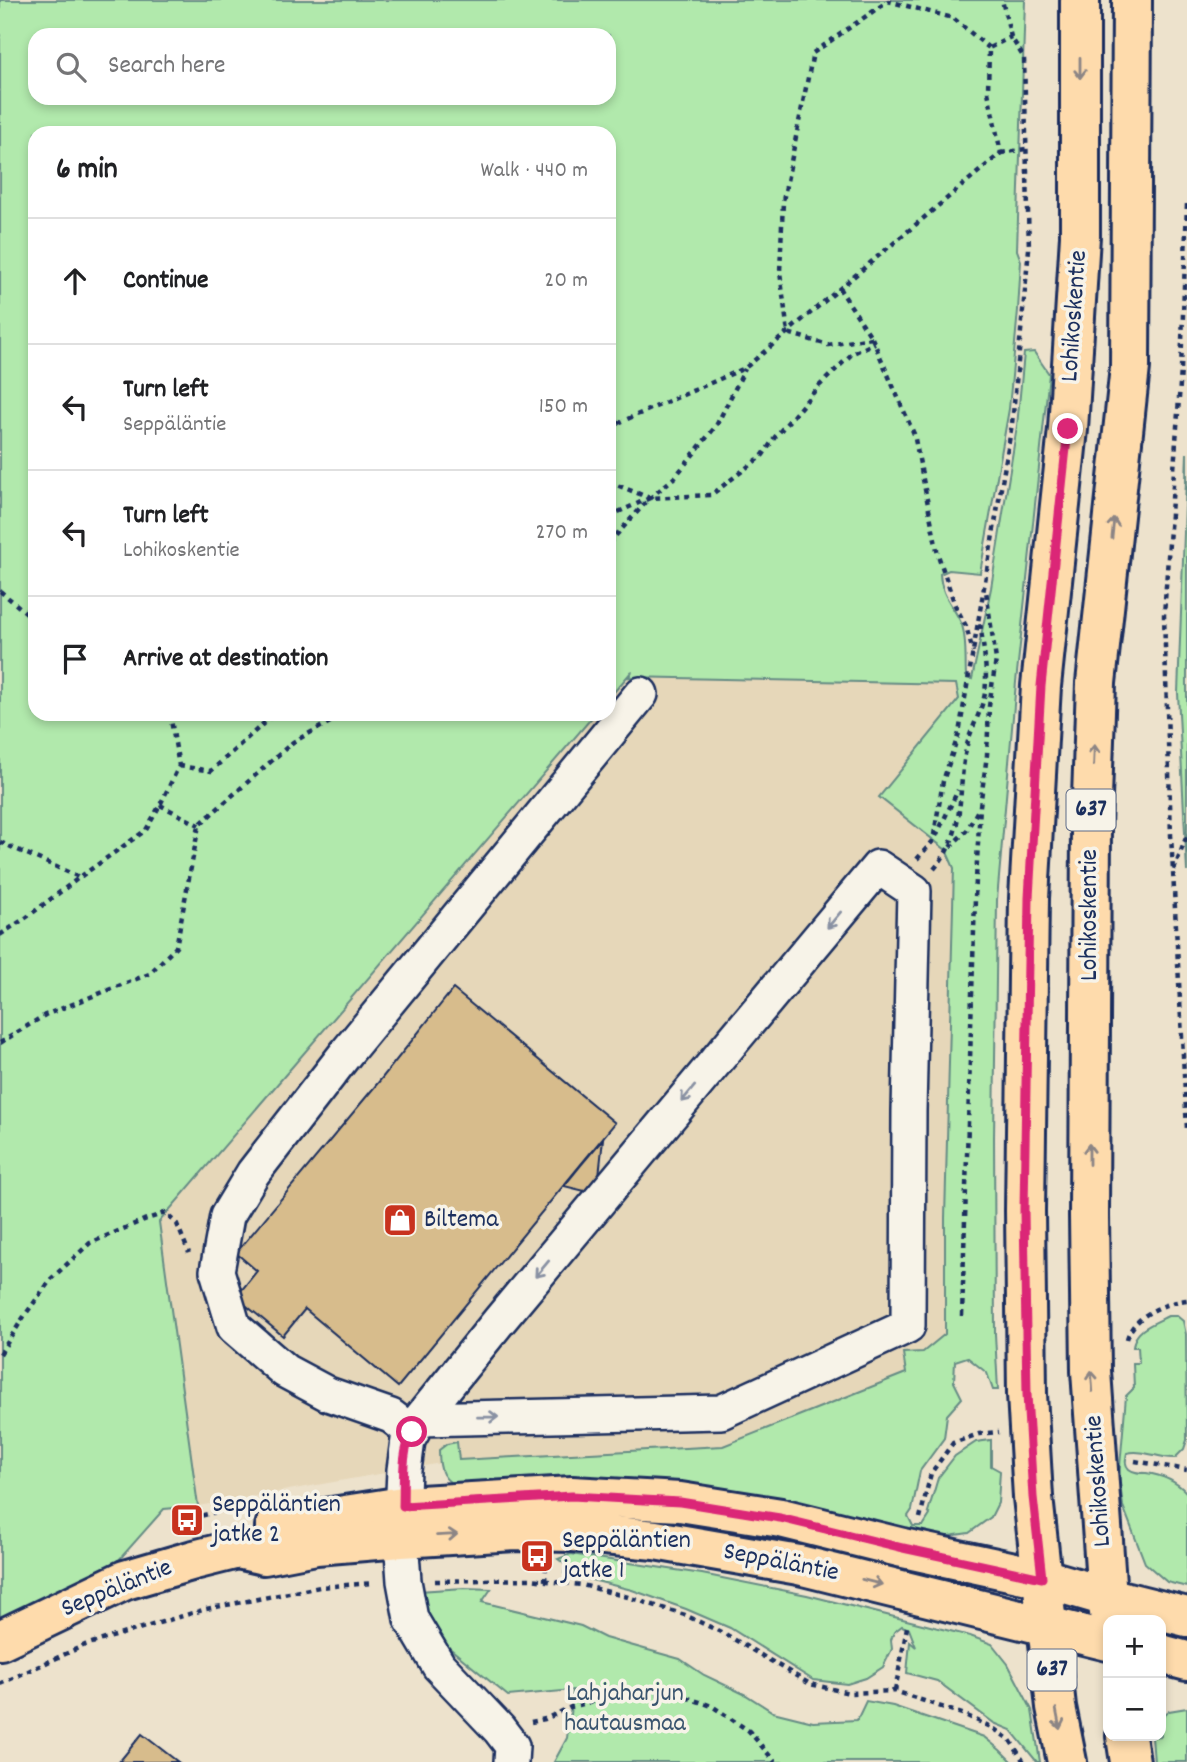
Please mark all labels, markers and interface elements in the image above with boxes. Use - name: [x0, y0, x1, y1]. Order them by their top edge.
- search box: [28, 28, 616, 105]
- icon: search: [52, 48, 90, 86]
- text: Search here: [108, 48, 226, 85]
- one-way arrow: [1073, 56, 1087, 79]
- text: 6 min: [56, 150, 118, 193]
- text: Walk · 440 m: [481, 155, 588, 188]
- street label: Lohikoskentie: [1052, 249, 1098, 383]
- icon: ahead: [56, 262, 94, 300]
- text: Continue: [123, 263, 208, 300]
- text: 20 m: [544, 265, 588, 298]
- text: Turn left: [123, 372, 209, 409]
- icon: left: [56, 388, 94, 426]
- text: 150 m: [539, 391, 588, 424]
- text: Seppäläntie: [123, 409, 226, 442]
- route end: [1052, 413, 1083, 444]
- text: Turn left: [123, 498, 209, 535]
- icon: left: [56, 514, 94, 552]
- text: 270 m: [536, 517, 588, 550]
- one-way arrow: [1107, 517, 1120, 540]
- text: Lohikoskentie: [123, 535, 240, 568]
- icon: arrive: [56, 640, 94, 678]
- text: Arrive at destination: [123, 641, 328, 678]
- one-way arrow: [1087, 744, 1100, 767]
- road number: 637: [1066, 790, 1116, 830]
- street label: Lohikoskentie: [1072, 849, 1109, 981]
- one-way arrow: [826, 910, 842, 928]
- one-way arrow: [680, 1085, 696, 1103]
- one-way arrow: [1082, 1143, 1096, 1166]
- shop icon: Biltema: [381, 1201, 419, 1239]
- place label: Biltema: [424, 1202, 499, 1239]
- one-way arrow: [534, 1259, 550, 1277]
- one-way arrow: [1085, 1370, 1098, 1393]
- one-way arrow: [476, 1411, 499, 1424]
- street label: Lohikoskentie: [1076, 1414, 1122, 1548]
- route start: [396, 1416, 427, 1447]
- place label: Seppäläntien jatke 2: [210, 1487, 341, 1554]
- bus stop icon: Seppäläntien jatke 2: [168, 1501, 206, 1539]
- place label: Seppäläntien jatke 1: [560, 1523, 691, 1590]
- one-way arrow: [435, 1529, 458, 1542]
- street label: Seppäläntie: [720, 1534, 842, 1592]
- bus stop icon: Seppäläntien jatke 1: [518, 1537, 556, 1575]
- street label: Seppäläntie: [56, 1550, 178, 1628]
- one-way arrow: [860, 1576, 883, 1589]
- map controls: [1103, 1615, 1166, 1741]
- button: +: [1103, 1615, 1166, 1678]
- road number: 637: [1028, 1650, 1076, 1690]
- park label: Lahjaharjun hautausmaa: [564, 1676, 687, 1743]
- button: −: [1103, 1678, 1166, 1741]
- one-way arrow: [1052, 1707, 1066, 1730]

